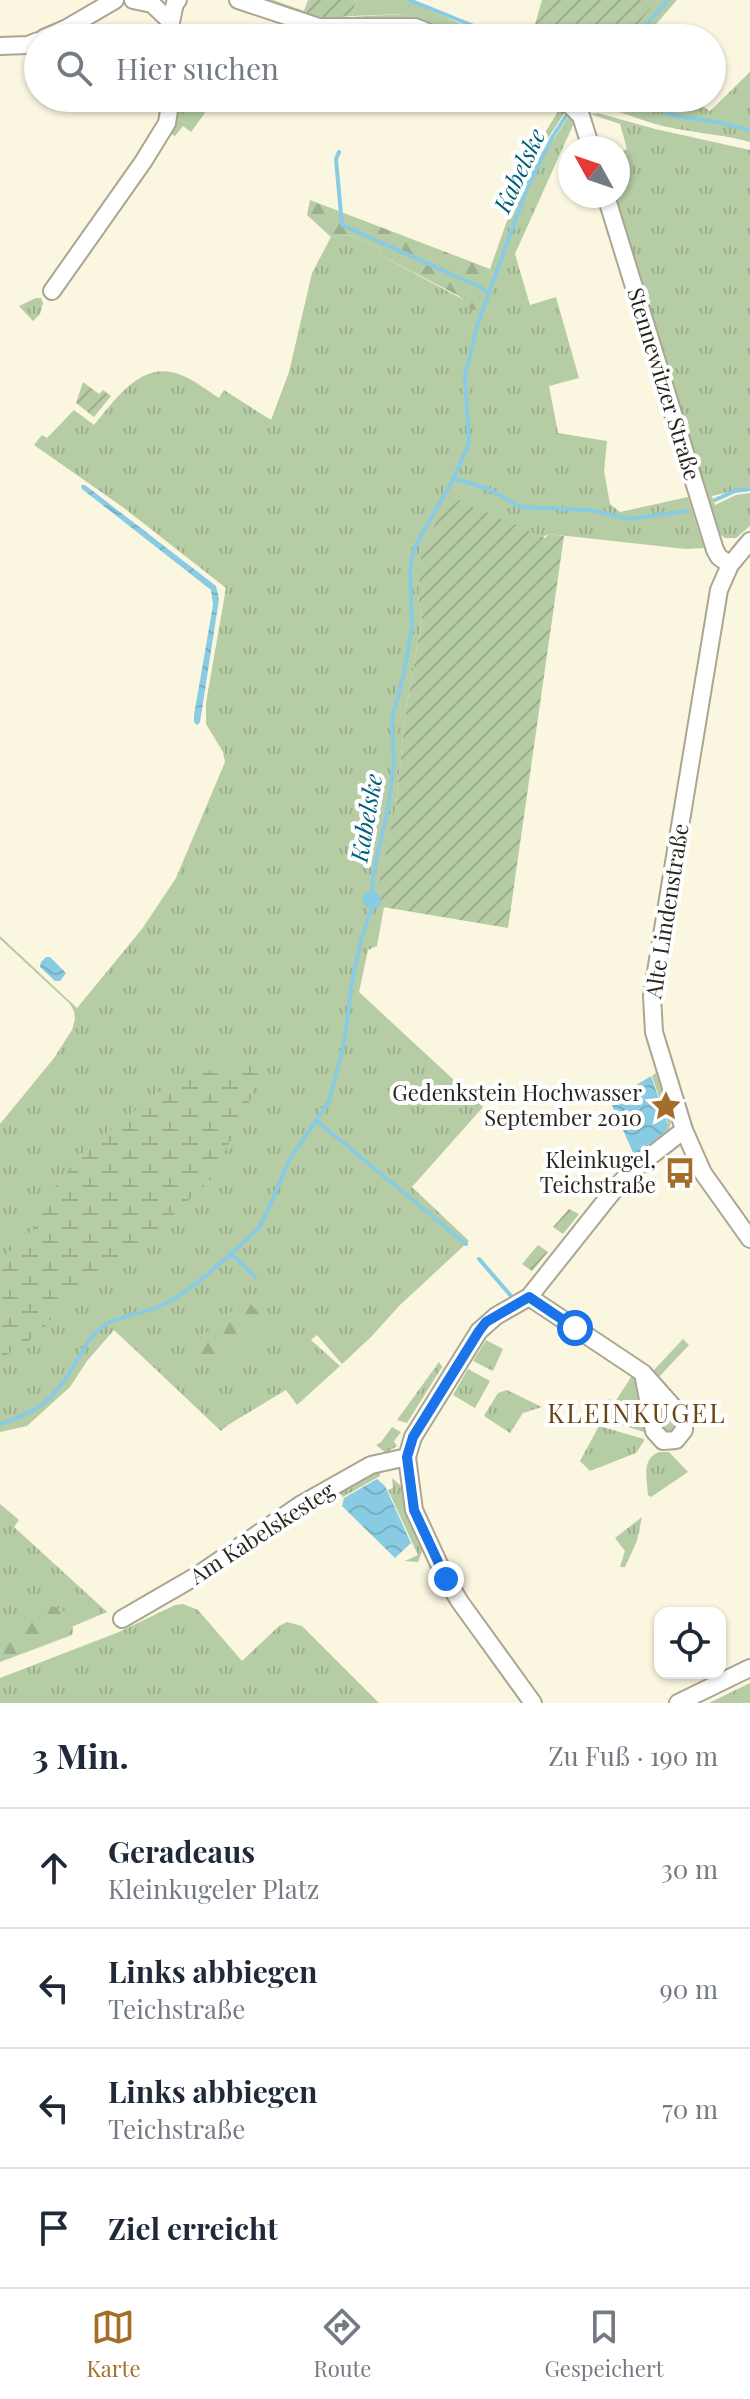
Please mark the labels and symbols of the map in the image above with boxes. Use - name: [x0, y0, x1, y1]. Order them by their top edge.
- water label: Kabelske: [484, 123, 552, 218]
- north arrow: [558, 136, 630, 208]
- street label: Stennewitzer Straße: [621, 284, 709, 484]
- water label: Kabelske: [341, 771, 389, 865]
- street label: Alte Lindenstraße: [637, 821, 695, 1001]
- place label: Gedenkstein Hochwasser September 2010: [392, 1077, 642, 1132]
- place icon: Gedenkstein Hochwasser September 2010: [649, 1089, 683, 1123]
- place label: Kleinkugel, Teichstraße: [540, 1144, 656, 1199]
- bus stop icon: Kleinkugel, Teichstraße: [663, 1156, 697, 1190]
- route start: [557, 1310, 593, 1346]
- district label: KLEINKUGEL: [547, 1395, 727, 1430]
- street label: Am Kabelskesteg: [182, 1474, 340, 1591]
- route end: [428, 1561, 464, 1597]

